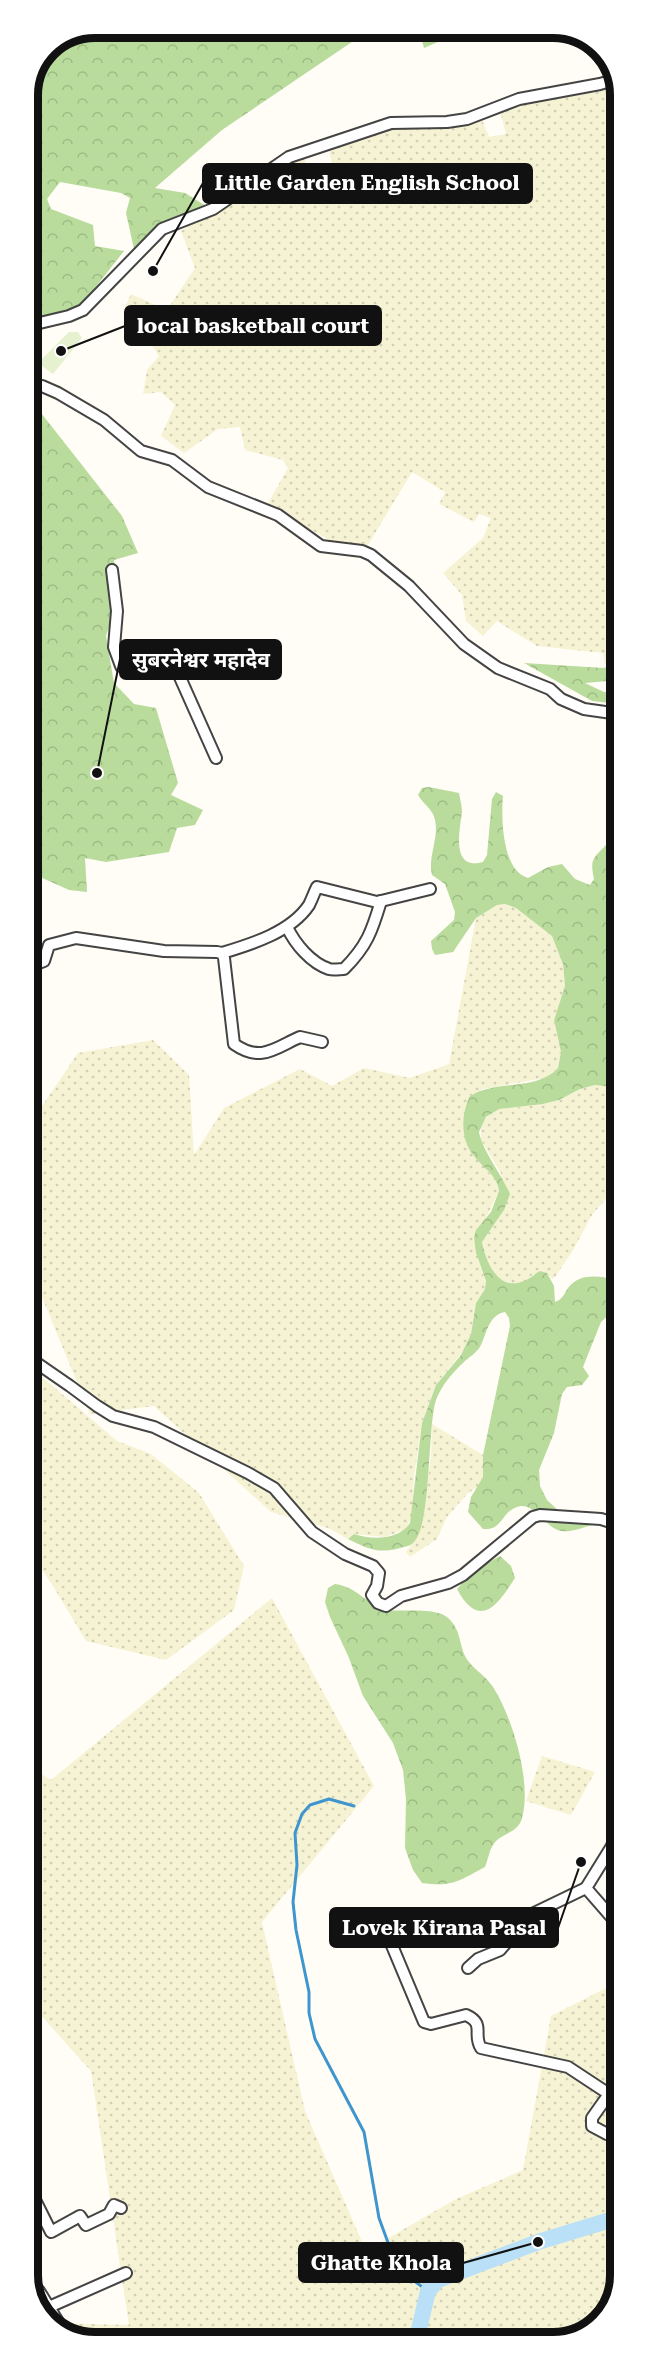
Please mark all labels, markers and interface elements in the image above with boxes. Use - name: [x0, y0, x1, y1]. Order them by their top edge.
- callout: Little Garden English School: [203, 164, 532, 203]
- text: Little Garden English School: [215, 171, 520, 195]
- callout: local basketball court: [125, 306, 381, 345]
- text: local basketball court: [137, 314, 369, 338]
- callout: सुबरनेश्वर महादेव: [120, 640, 281, 679]
- text: सुबरनेश्वर महादेव: [132, 648, 270, 673]
- callout: Lovek Kirana Pasal: [330, 1908, 558, 1947]
- text: Lovek Kirana Pasal: [342, 1916, 546, 1940]
- callout: Ghatte Khola: [299, 2243, 463, 2282]
- text: Ghatte Khola: [311, 2251, 452, 2275]

